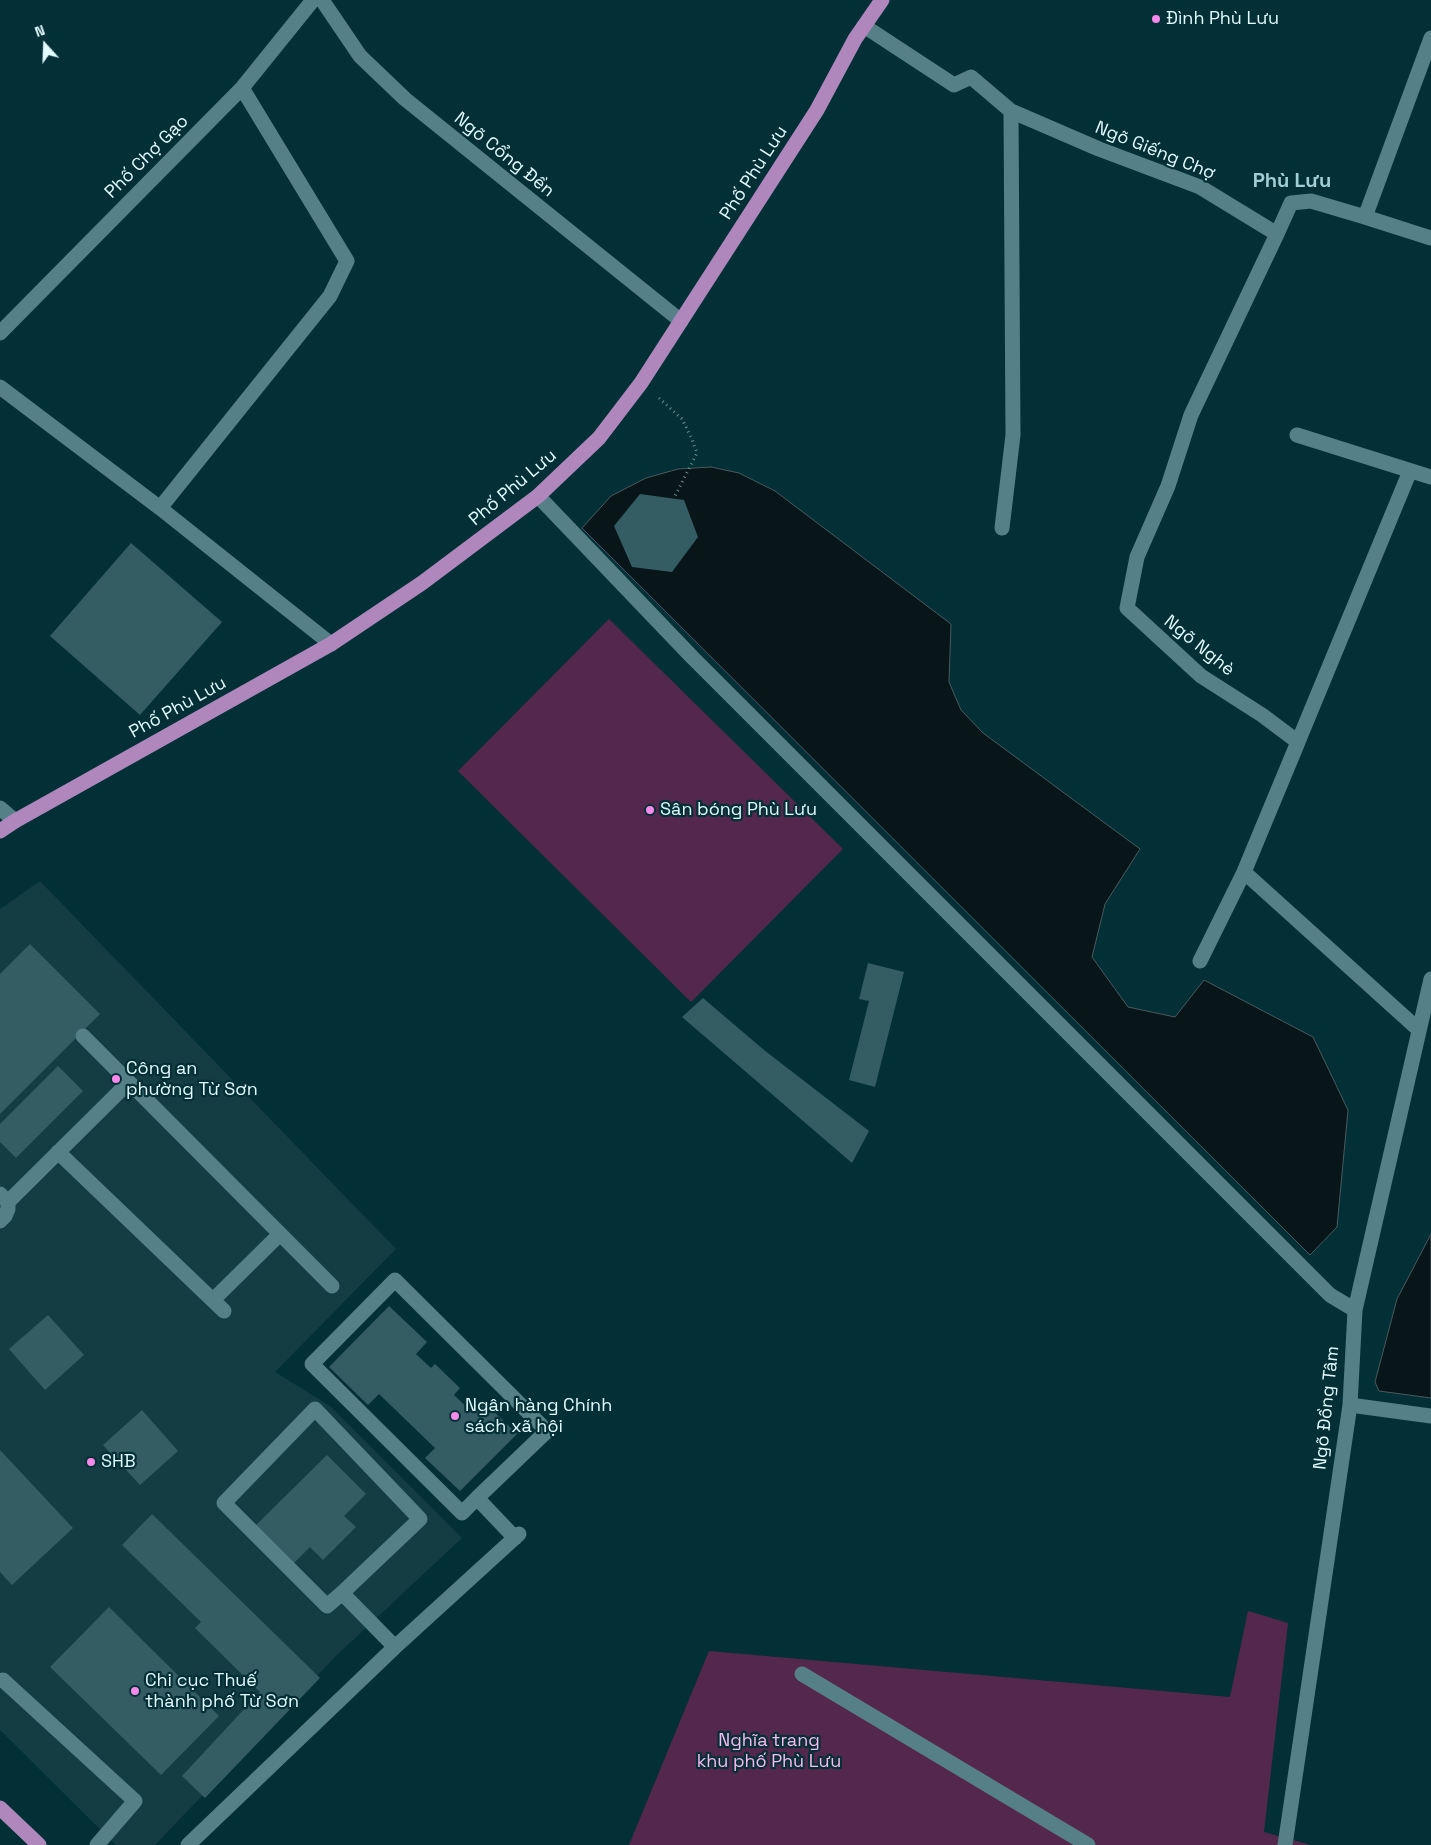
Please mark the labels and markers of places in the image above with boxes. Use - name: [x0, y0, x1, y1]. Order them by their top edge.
- place label: Đình Phù Lưu: [1166, 8, 1279, 30]
- marker: Đình Phù Lưu: [1150, 13, 1162, 25]
- place label: Sân bóng Phù Lưu: [660, 799, 817, 821]
- marker: Sân bóng Phù Lưu: [644, 804, 656, 816]
- place label: Công an phường Từ Sơn: [126, 1058, 258, 1100]
- marker: Công an phường Từ Sơn: [110, 1073, 122, 1085]
- place label: Ngân hàng Chính sách xã hội: [465, 1395, 612, 1438]
- marker: Ngân hàng Chính sách xã hội: [449, 1410, 461, 1422]
- place label: SHB: [101, 1451, 136, 1473]
- marker: SHB: [85, 1456, 97, 1468]
- place label: Chi cục Thuế thành phố Từ Sơn: [145, 1670, 299, 1712]
- marker: Chi cục Thuế thành phố Từ Sơn: [129, 1685, 141, 1697]

